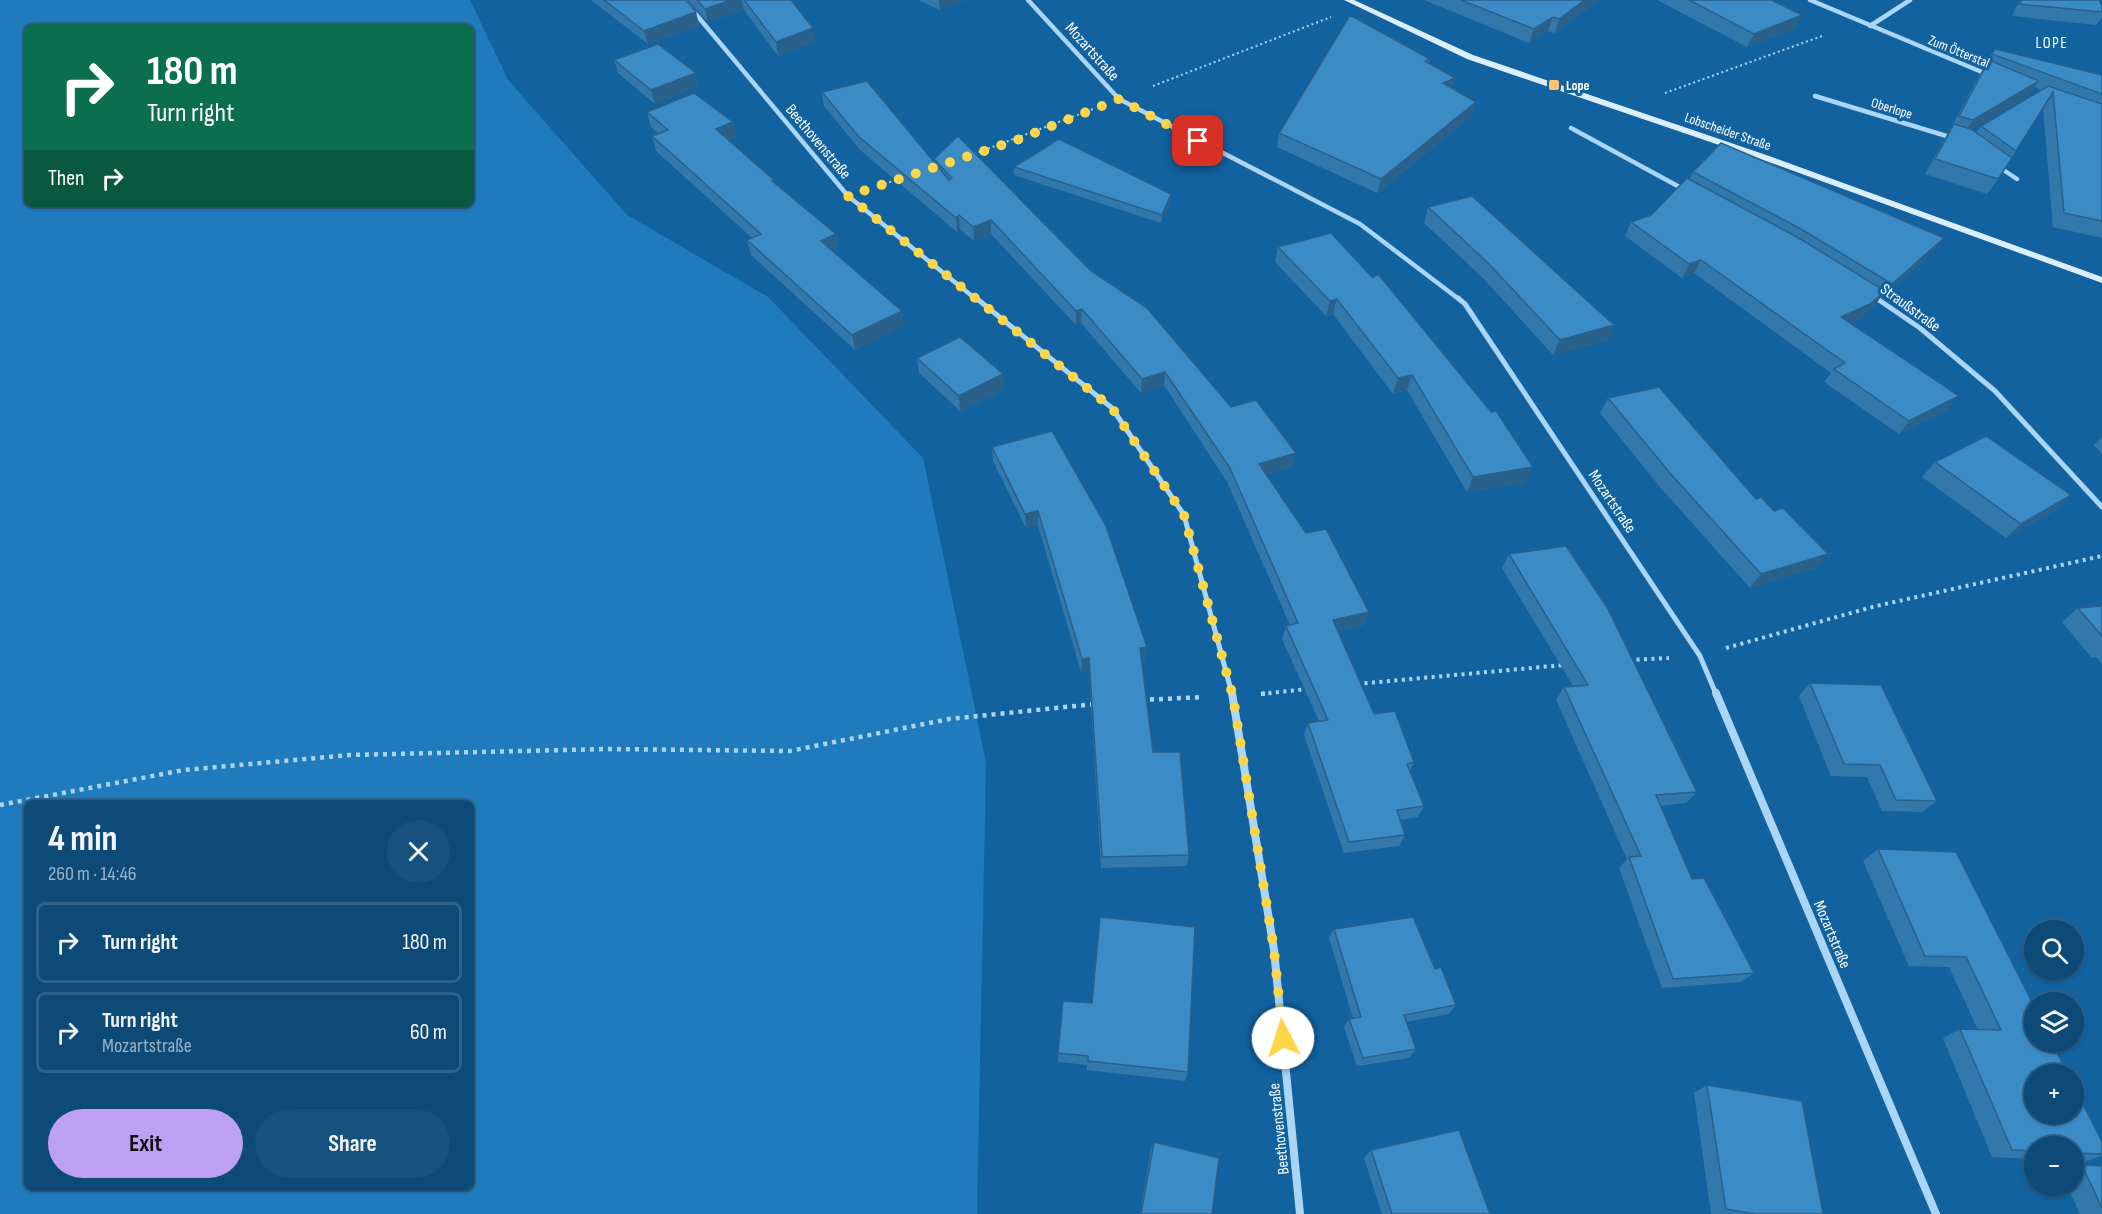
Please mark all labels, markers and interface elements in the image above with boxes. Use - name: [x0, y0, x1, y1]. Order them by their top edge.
- street label: Mozartstraße: [1061, 19, 1123, 85]
- street label: Zum Ötterstal: [1926, 31, 1992, 71]
- district label: LOPE: [2036, 34, 2068, 53]
- text: 180 m: [147, 46, 238, 97]
- icon: right: [48, 48, 126, 126]
- place label: Lope: [1566, 77, 1590, 94]
- marker: Lope: [1547, 78, 1561, 92]
- street label: Oberlope: [1869, 94, 1915, 123]
- text: Turn right: [147, 97, 234, 129]
- street label: Beethovenstraße: [781, 101, 855, 183]
- street label: Lobscheider Straße: [1682, 109, 1773, 154]
- pin: [1172, 115, 1223, 166]
- icon: arrive: [1181, 124, 1214, 157]
- icon: right: [96, 162, 129, 195]
- text: Then: [48, 165, 84, 192]
- street label: Straußstraße: [1876, 280, 1944, 336]
- street label: Mozartstraße: [1584, 467, 1640, 537]
- text: 4 min: [48, 818, 118, 861]
- button: close: [387, 820, 450, 883]
- text: 260 m · 14:46: [48, 862, 137, 886]
- street label: Mozartstraße: [1809, 898, 1854, 971]
- map controls: [2024, 920, 2084, 1196]
- button: search: [2024, 920, 2084, 980]
- icon: right: [51, 926, 84, 959]
- text: Turn right: [102, 929, 178, 956]
- text: 180 m: [402, 929, 447, 956]
- button: layers: [2024, 992, 2084, 1052]
- position arrow: [1251, 1006, 1315, 1070]
- text: Turn right: [102, 1007, 178, 1034]
- icon: right: [51, 1016, 84, 1049]
- text: 60 m: [410, 1019, 447, 1046]
- text: Mozartstraße: [102, 1034, 192, 1058]
- button: +: [2024, 1064, 2084, 1124]
- street label: Beethovenstraße: [1265, 1082, 1294, 1175]
- button: Exit: [48, 1109, 243, 1178]
- button: Share: [255, 1109, 450, 1178]
- button: −: [2024, 1136, 2084, 1196]

